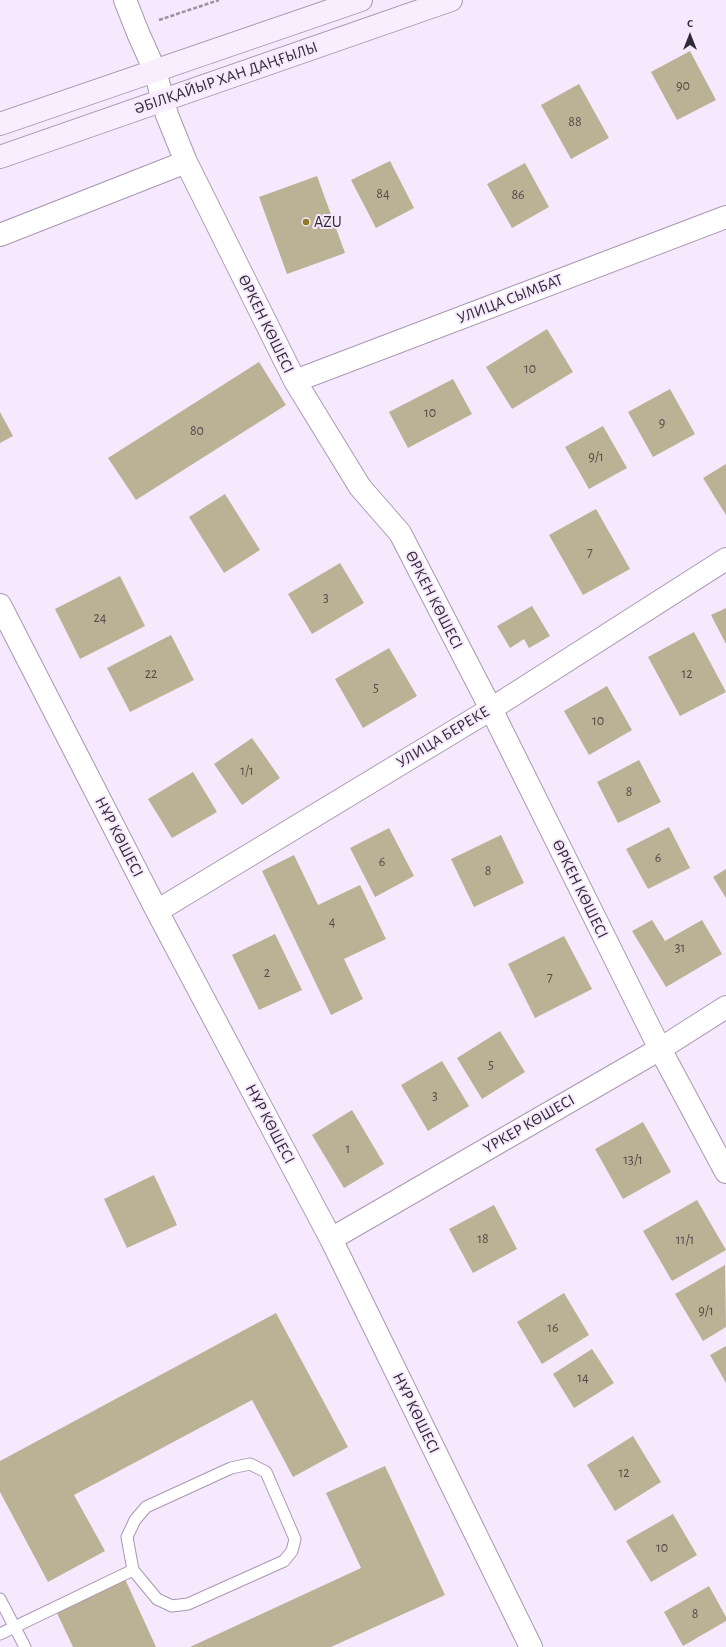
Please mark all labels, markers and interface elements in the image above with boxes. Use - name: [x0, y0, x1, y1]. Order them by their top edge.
- north arrow: [670, 16, 710, 56]
- text: С: [687, 18, 693, 29]
- street label: ӘБІЛҚАЙЫР ХАН ДАҢҒЫЛЫ: [132, 38, 320, 118]
- house number: 90: [676, 78, 690, 94]
- house number: 88: [568, 114, 582, 130]
- house number: 84: [376, 186, 390, 202]
- house number: 86: [511, 187, 525, 203]
- place label: AZU: [314, 212, 342, 232]
- marker: AZU: [301, 217, 311, 227]
- street label: УЛИЦА СЫМБАТ: [454, 270, 566, 328]
- street label: ӨРКЕН КӨШЕСІ: [234, 271, 298, 377]
- house number: 10: [524, 361, 536, 377]
- house number: 10: [424, 405, 436, 421]
- house number: 9: [659, 415, 665, 431]
- house number: 80: [190, 423, 204, 439]
- house number: 9/1: [588, 449, 604, 465]
- house number: 7: [587, 544, 593, 560]
- street label: ӨРКЕН КӨШЕСІ: [401, 548, 467, 652]
- house number: 3: [323, 590, 329, 606]
- house number: 24: [93, 610, 107, 626]
- house number: 22: [145, 666, 157, 682]
- house number: 12: [681, 666, 693, 682]
- house number: 5: [373, 680, 379, 696]
- street label: УЛИЦА БЕРЕКЕ: [393, 702, 493, 772]
- house number: 10: [592, 713, 604, 729]
- house number: 1/1: [240, 763, 254, 779]
- house number: 8: [626, 784, 632, 800]
- street label: НҰР КӨШЕСІ: [91, 794, 147, 880]
- street label: ӨРКЕН КӨШЕСІ: [548, 836, 612, 942]
- house number: 6: [655, 850, 661, 866]
- house number: 6: [379, 854, 385, 870]
- house number: 8: [485, 863, 491, 879]
- house number: 4: [329, 914, 335, 930]
- house number: 31: [675, 940, 685, 956]
- house number: 2: [264, 965, 270, 981]
- house number: 7: [547, 969, 553, 985]
- house number: 5: [488, 1057, 494, 1073]
- street label: НҰР КӨШЕСІ: [241, 1081, 299, 1167]
- house number: 3: [432, 1088, 438, 1104]
- street label: ҮРКЕР КӨШЕСІ: [480, 1090, 578, 1158]
- house number: 1: [346, 1141, 350, 1157]
- house number: 13/1: [623, 1152, 643, 1168]
- house number: 18: [477, 1231, 489, 1247]
- house number: 11/1: [676, 1232, 694, 1248]
- house number: 9/1: [698, 1303, 714, 1319]
- house number: 16: [547, 1320, 559, 1336]
- street label: НҰР КӨШЕСІ: [388, 1369, 444, 1457]
- house number: 14: [577, 1370, 589, 1386]
- house number: 12: [618, 1465, 630, 1481]
- house number: 10: [656, 1540, 668, 1556]
- house number: 8: [692, 1606, 698, 1622]

